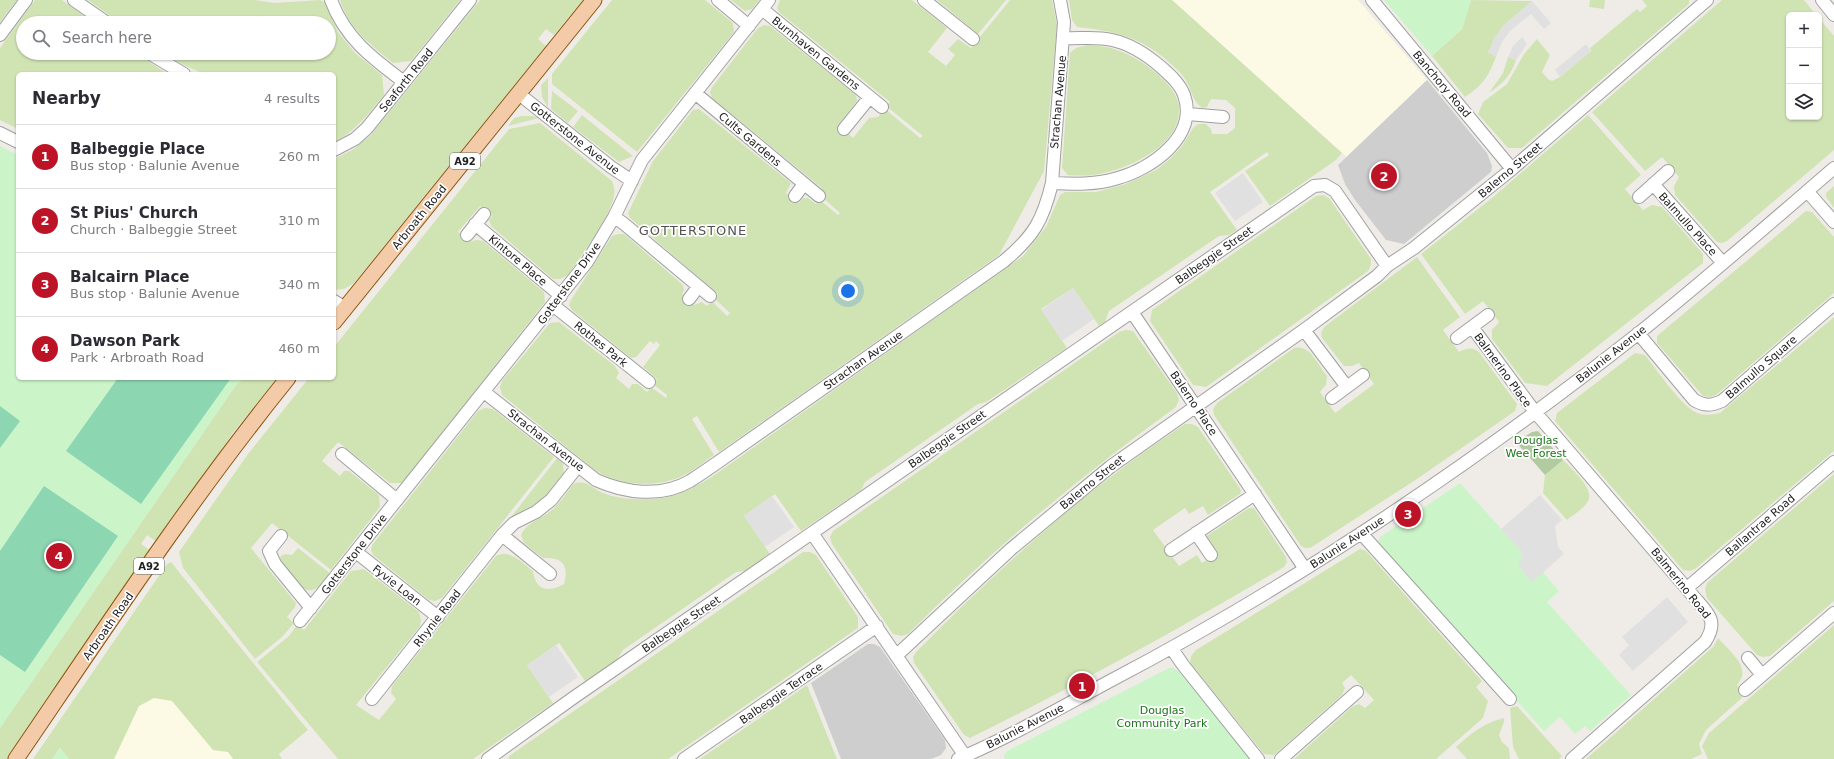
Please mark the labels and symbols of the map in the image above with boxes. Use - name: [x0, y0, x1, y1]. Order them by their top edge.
- street label: Burnhaven Gardens: [769, 14, 862, 93]
- street label: Seaforth Road: [377, 46, 436, 115]
- street label: Banchory Road: [1410, 48, 1473, 120]
- street label: Strachan Avenue: [1048, 55, 1069, 149]
- street label: Gotterstone Avenue: [527, 99, 622, 178]
- street label: Cults Gardens: [716, 110, 784, 169]
- street label: Balerno Street: [1476, 140, 1545, 201]
- road number: A92: [450, 153, 480, 169]
- pin: 2: [1371, 161, 1397, 191]
- street label: Arbroath Road: [389, 182, 449, 252]
- street label: Balmullo Place: [1656, 190, 1720, 259]
- district label: GOTTERSTONE: [639, 223, 747, 238]
- street label: Balbeggie Street: [1173, 223, 1256, 287]
- street label: Kintore Place: [486, 232, 550, 289]
- street label: Gotterstone Drive: [535, 239, 604, 327]
- your location: [838, 281, 858, 301]
- street label: Rothes Park: [571, 319, 630, 370]
- street label: Balunie Avenue: [1574, 323, 1649, 386]
- street label: Strachan Avenue: [821, 328, 906, 393]
- street label: Balmerino Place: [1471, 331, 1534, 410]
- street label: Balmullo Square: [1723, 333, 1800, 402]
- street label: Balerno Place: [1167, 369, 1220, 438]
- street label: Strachan Avenue: [505, 406, 587, 474]
- street label: Balbeggie Street: [906, 407, 989, 471]
- park label: Douglas Wee Forest: [1505, 434, 1567, 460]
- street label: Balerno Street: [1058, 452, 1128, 512]
- street label: Ballantrae Road: [1723, 492, 1798, 559]
- pin: 3: [1395, 499, 1421, 529]
- street label: Gotterstone Drive: [319, 511, 390, 597]
- street label: Balunie Avenue: [1308, 514, 1387, 571]
- pin: 4: [46, 541, 72, 571]
- street label: Balmerino Road: [1648, 545, 1713, 621]
- road number: A92: [134, 558, 164, 574]
- street label: Fyvie Loan: [370, 562, 424, 608]
- street label: Rhynie Road: [411, 587, 464, 650]
- street label: Arbroath Road: [80, 590, 136, 662]
- street label: Balbeggie Street: [640, 593, 724, 655]
- street label: Balbeggie Terrace: [737, 660, 826, 727]
- pin: 1: [1069, 671, 1095, 701]
- street label: Balunie Avenue: [984, 701, 1066, 752]
- park label: Douglas Community Park: [1117, 704, 1208, 730]

